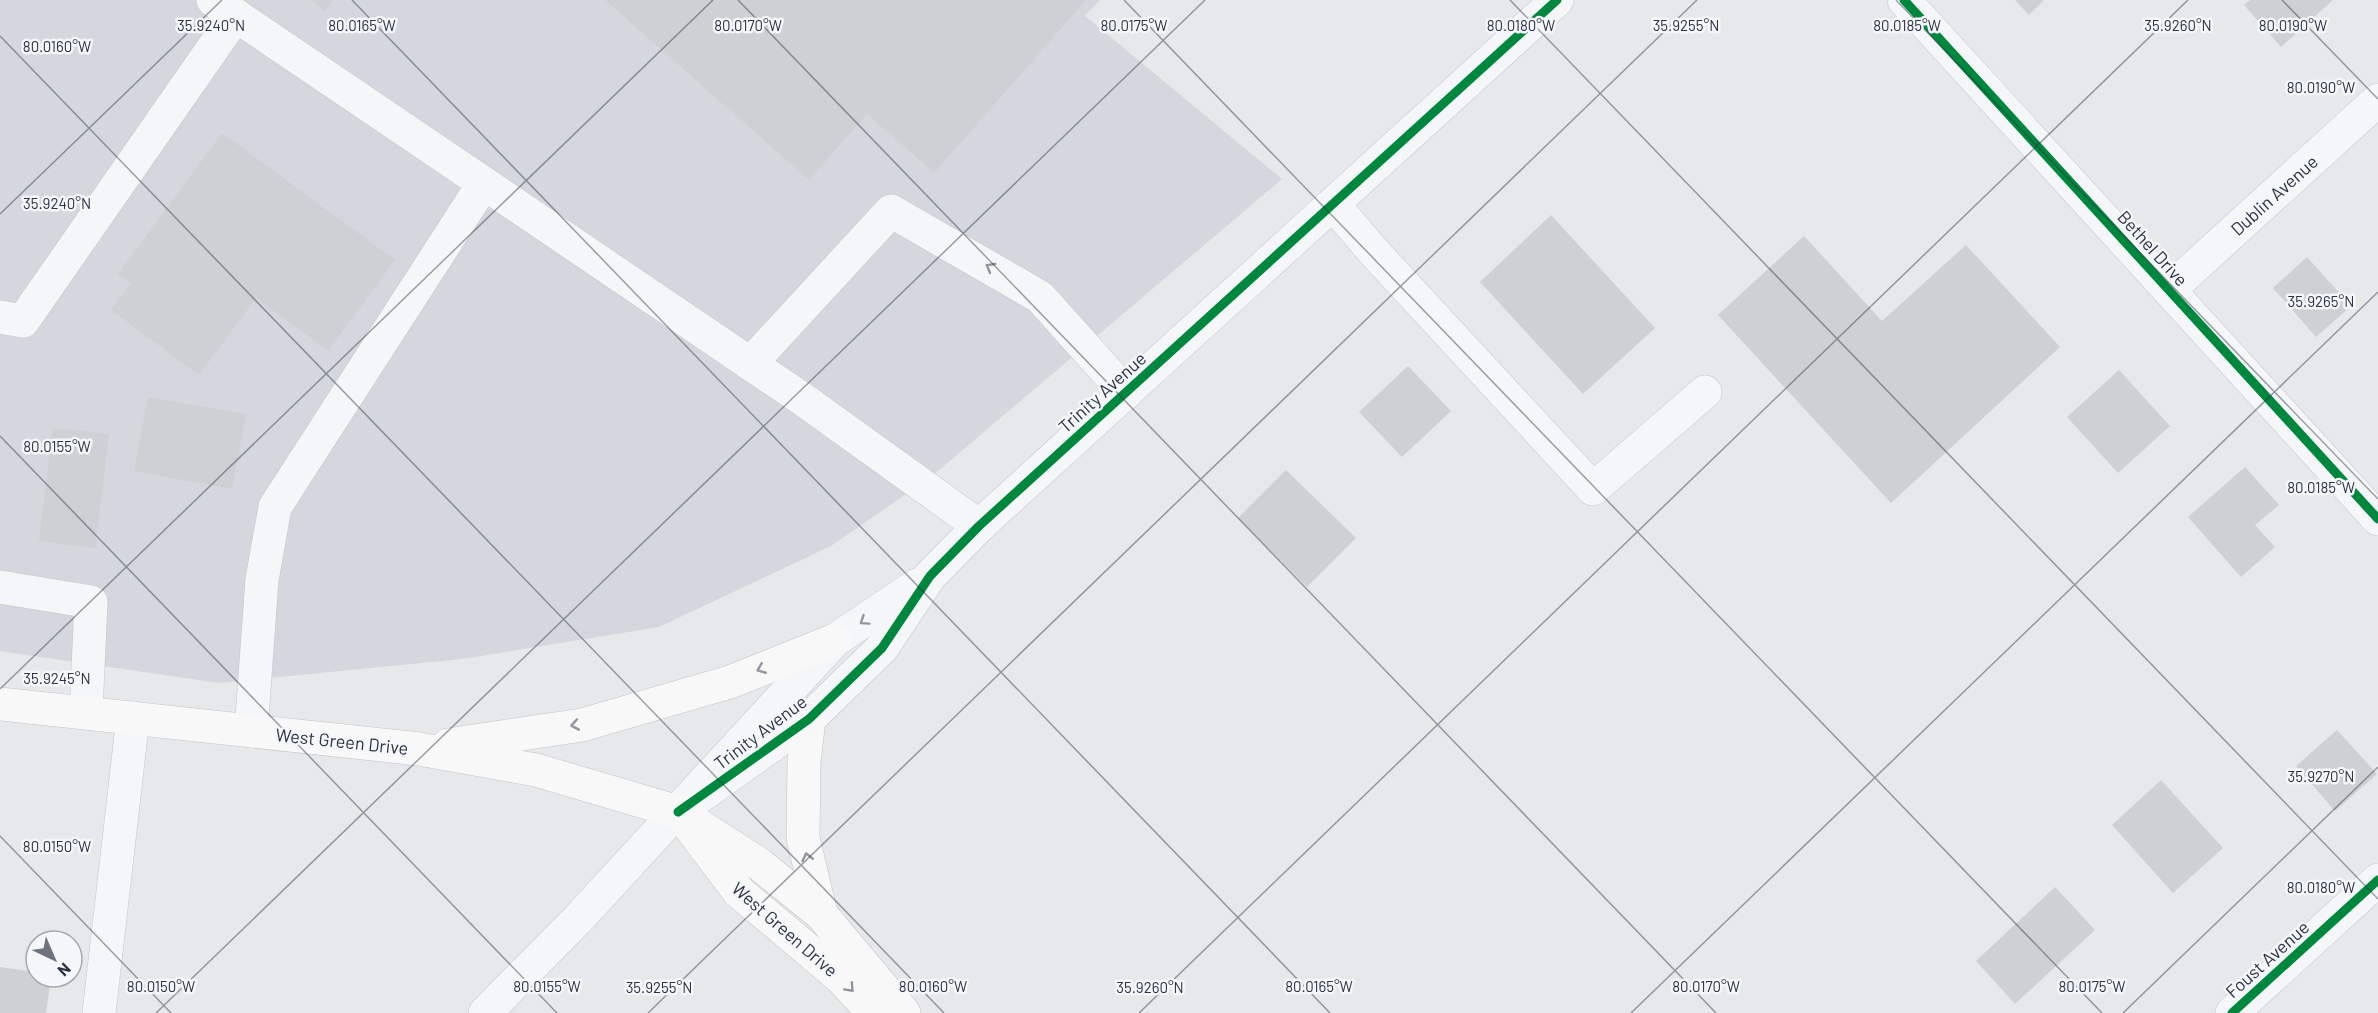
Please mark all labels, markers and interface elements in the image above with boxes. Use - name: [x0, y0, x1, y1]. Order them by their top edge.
- text: 35.9240°N: [177, 16, 245, 34]
- text: 80.0165°W: [328, 16, 396, 34]
- text: 80.0170°W: [714, 16, 782, 34]
- text: 80.0175°W: [1101, 16, 1167, 34]
- text: 80.0180°W: [1487, 16, 1555, 34]
- text: 35.9255°N: [1653, 16, 1719, 34]
- text: 80.0185°W: [1873, 16, 1941, 34]
- text: 35.9260°N: [2144, 16, 2212, 34]
- text: 80.0190°W: [2259, 16, 2327, 34]
- text: 80.0160°W: [23, 37, 91, 55]
- text: 80.0190°W: [2287, 78, 2355, 96]
- street label: Dublin Avenue: [2226, 150, 2322, 240]
- text: 35.9240°N: [23, 194, 91, 212]
- street label: Bethel Drive: [2113, 206, 2193, 290]
- one-way arrow: [986, 263, 996, 275]
- text: 35.9265°N: [2288, 292, 2354, 310]
- street label: Trinity Avenue: [1054, 347, 1150, 437]
- text: 80.0155°W: [23, 437, 91, 455]
- text: 80.0185°W: [2287, 478, 2355, 496]
- one-way arrow: [860, 614, 871, 625]
- one-way arrow: [757, 662, 767, 675]
- text: 35.9245°N: [23, 669, 91, 687]
- street label: Trinity Avenue: [709, 690, 811, 774]
- one-way arrow: [570, 719, 579, 731]
- street label: West Green Drive: [275, 723, 409, 759]
- text: 35.9270°N: [2288, 767, 2354, 785]
- text: 80.0150°W: [23, 837, 91, 855]
- one-way arrow: [802, 853, 815, 863]
- street label: West Green Drive: [728, 877, 842, 981]
- text: 80.0180°W: [2287, 878, 2355, 896]
- street label: Foust Avenue: [2221, 916, 2313, 1002]
- north arrow: [24, 929, 84, 989]
- text: N: [54, 960, 75, 981]
- text: 80.0150°W: [127, 977, 195, 995]
- text: 80.0155°W: [513, 977, 581, 995]
- text: 80.0160°W: [899, 977, 967, 995]
- text: 80.0165°W: [1285, 977, 1353, 995]
- text: 80.0170°W: [1672, 977, 1740, 995]
- text: 80.0175°W: [2059, 977, 2125, 995]
- text: 35.9255°N: [626, 978, 692, 996]
- text: 35.9260°N: [1116, 978, 1184, 996]
- one-way arrow: [843, 981, 854, 991]

